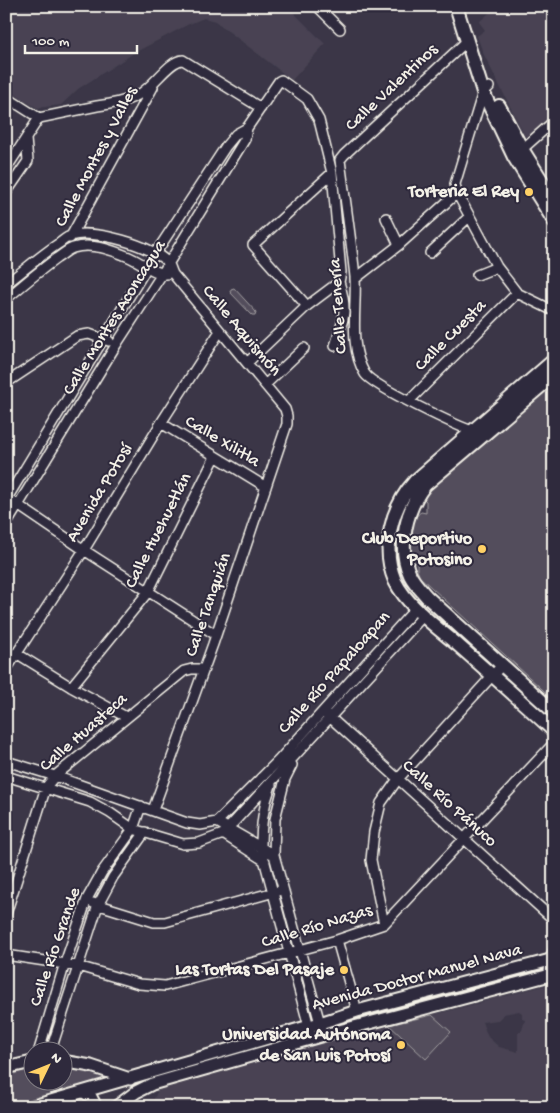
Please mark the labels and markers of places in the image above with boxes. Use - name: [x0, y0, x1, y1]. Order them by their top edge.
- place label: Torteria El Rey: [406, 182, 519, 203]
- marker: Torteria El Rey: [523, 186, 535, 198]
- place label: Club Deportivo Potosino: [361, 529, 473, 571]
- marker: Club Deportivo Potosino: [476, 543, 488, 555]
- place label: Las Tortas Del Pasaje: [175, 960, 335, 981]
- marker: Las Tortas Del Pasaje: [338, 964, 350, 976]
- place label: Universidad Autónoma de San Luis Potosí: [222, 1025, 392, 1067]
- marker: Universidad Autónoma de San Luis Potosí: [395, 1039, 407, 1051]

